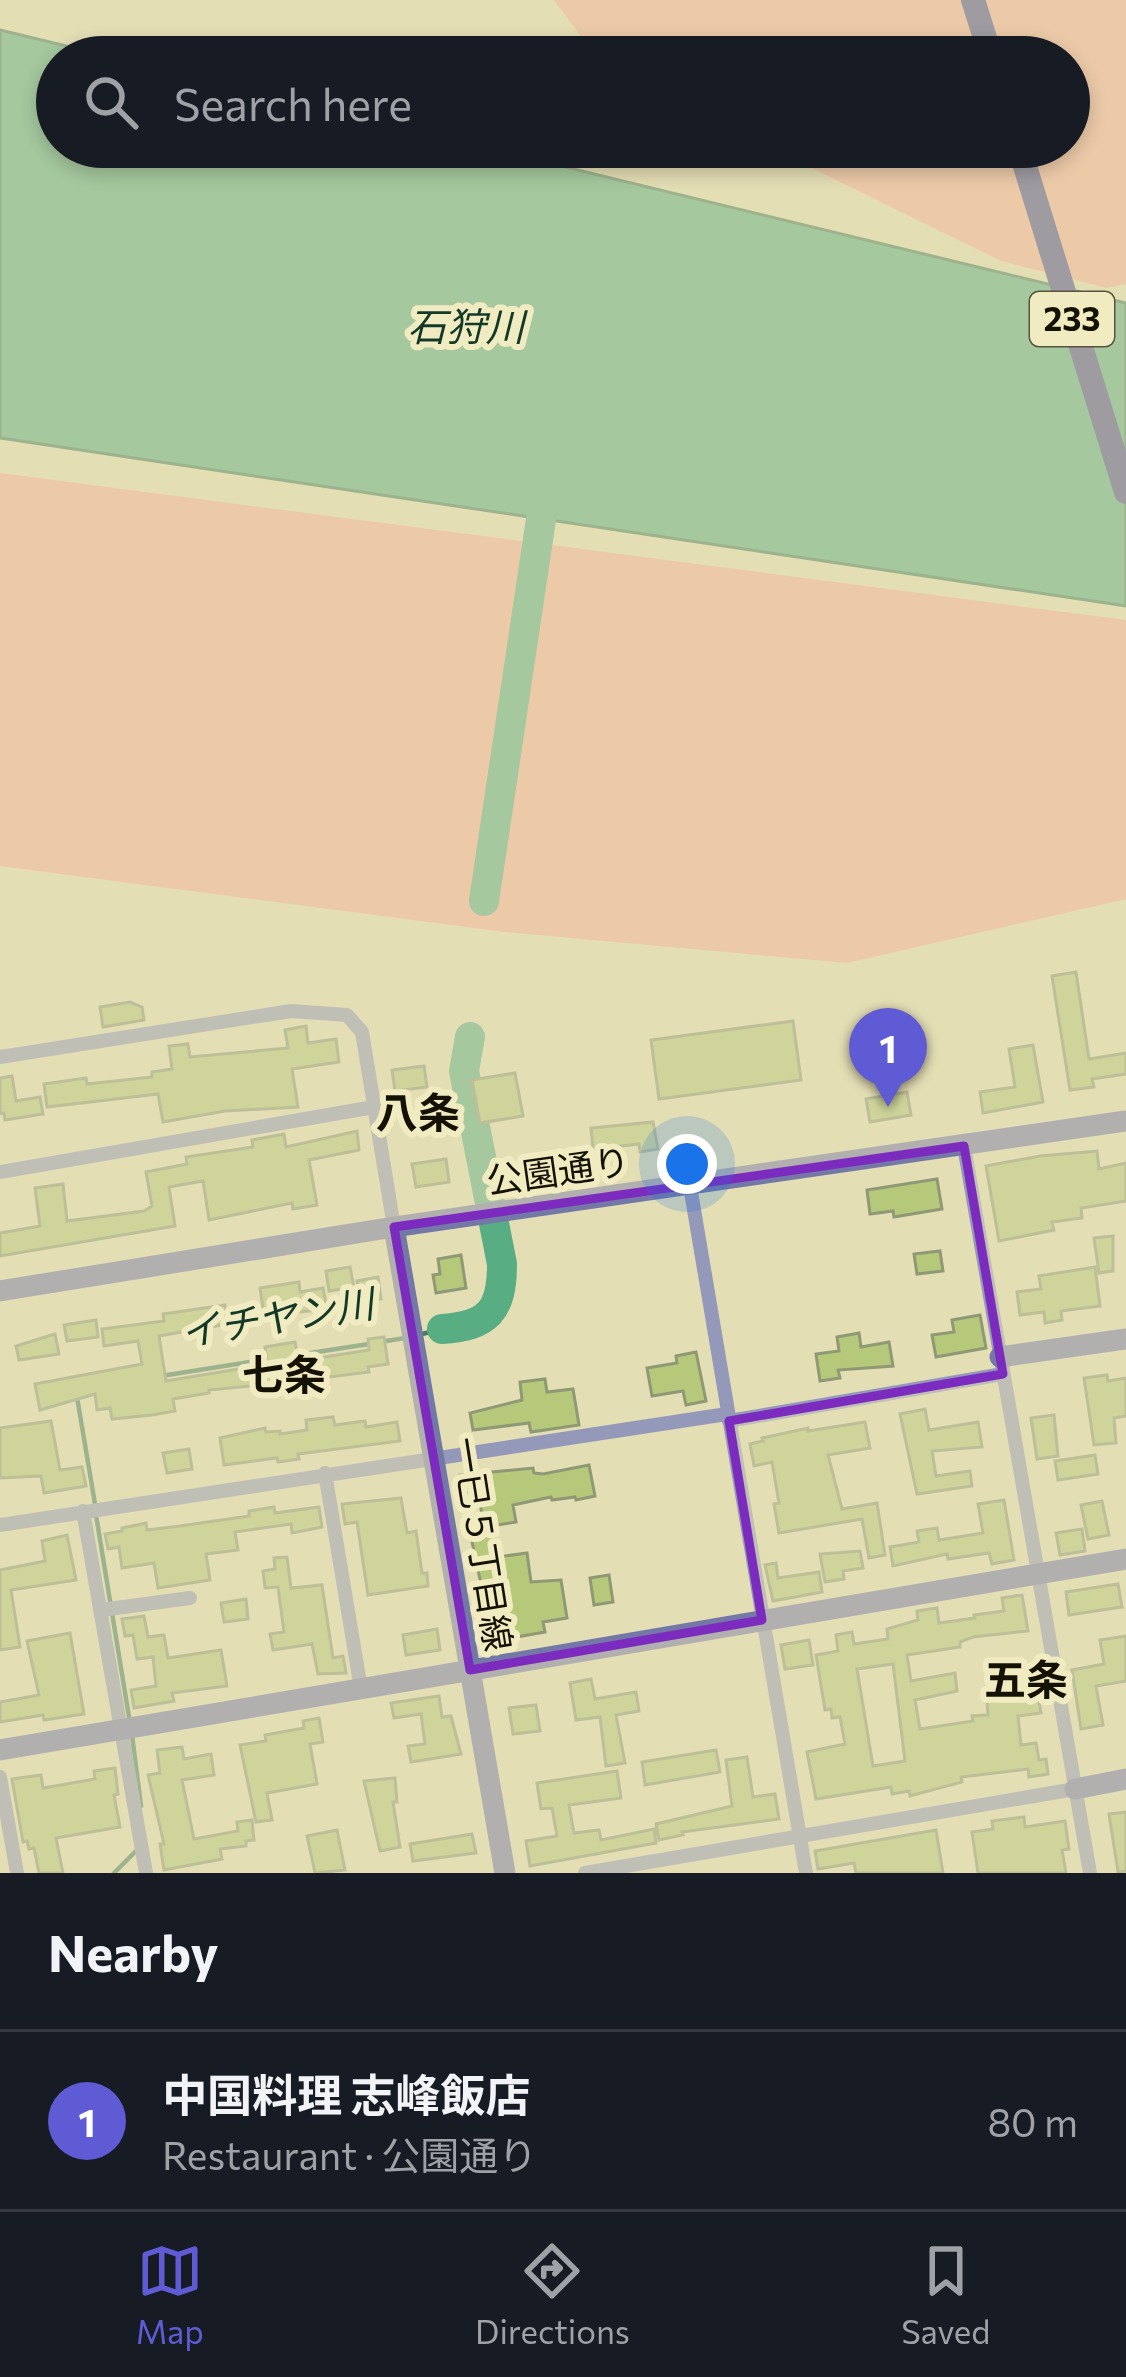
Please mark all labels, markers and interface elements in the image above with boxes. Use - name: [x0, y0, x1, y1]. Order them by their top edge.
- search box: [36, 36, 1090, 168]
- icon: search: [78, 69, 144, 135]
- text: Search here: [174, 75, 412, 130]
- road number: 233: [1030, 292, 1114, 346]
- water label: 石狩川: [407, 301, 528, 349]
- pin: 1: [849, 1008, 927, 1107]
- district label: 八条: [376, 1085, 460, 1137]
- your location: [657, 1134, 717, 1194]
- street label: 公園通り: [483, 1137, 632, 1201]
- water label: イチヤン川: [177, 1276, 381, 1355]
- district label: 七条: [242, 1347, 326, 1399]
- street label: 一已５丁目線: [445, 1434, 523, 1654]
- district label: 五条: [984, 1652, 1068, 1704]
- text: Nearby: [48, 1920, 218, 1983]
- text: 中国料理 志峰飯店: [162, 2066, 531, 2121]
- text: 1: [78, 2097, 96, 2145]
- text: 80 m: [987, 2097, 1078, 2145]
- text: Restaurant · 公園通り: [162, 2130, 537, 2178]
- tab: Map: [136, 2238, 204, 2351]
- tab: Directions: [475, 2238, 630, 2351]
- tab: Saved: [901, 2238, 990, 2351]

